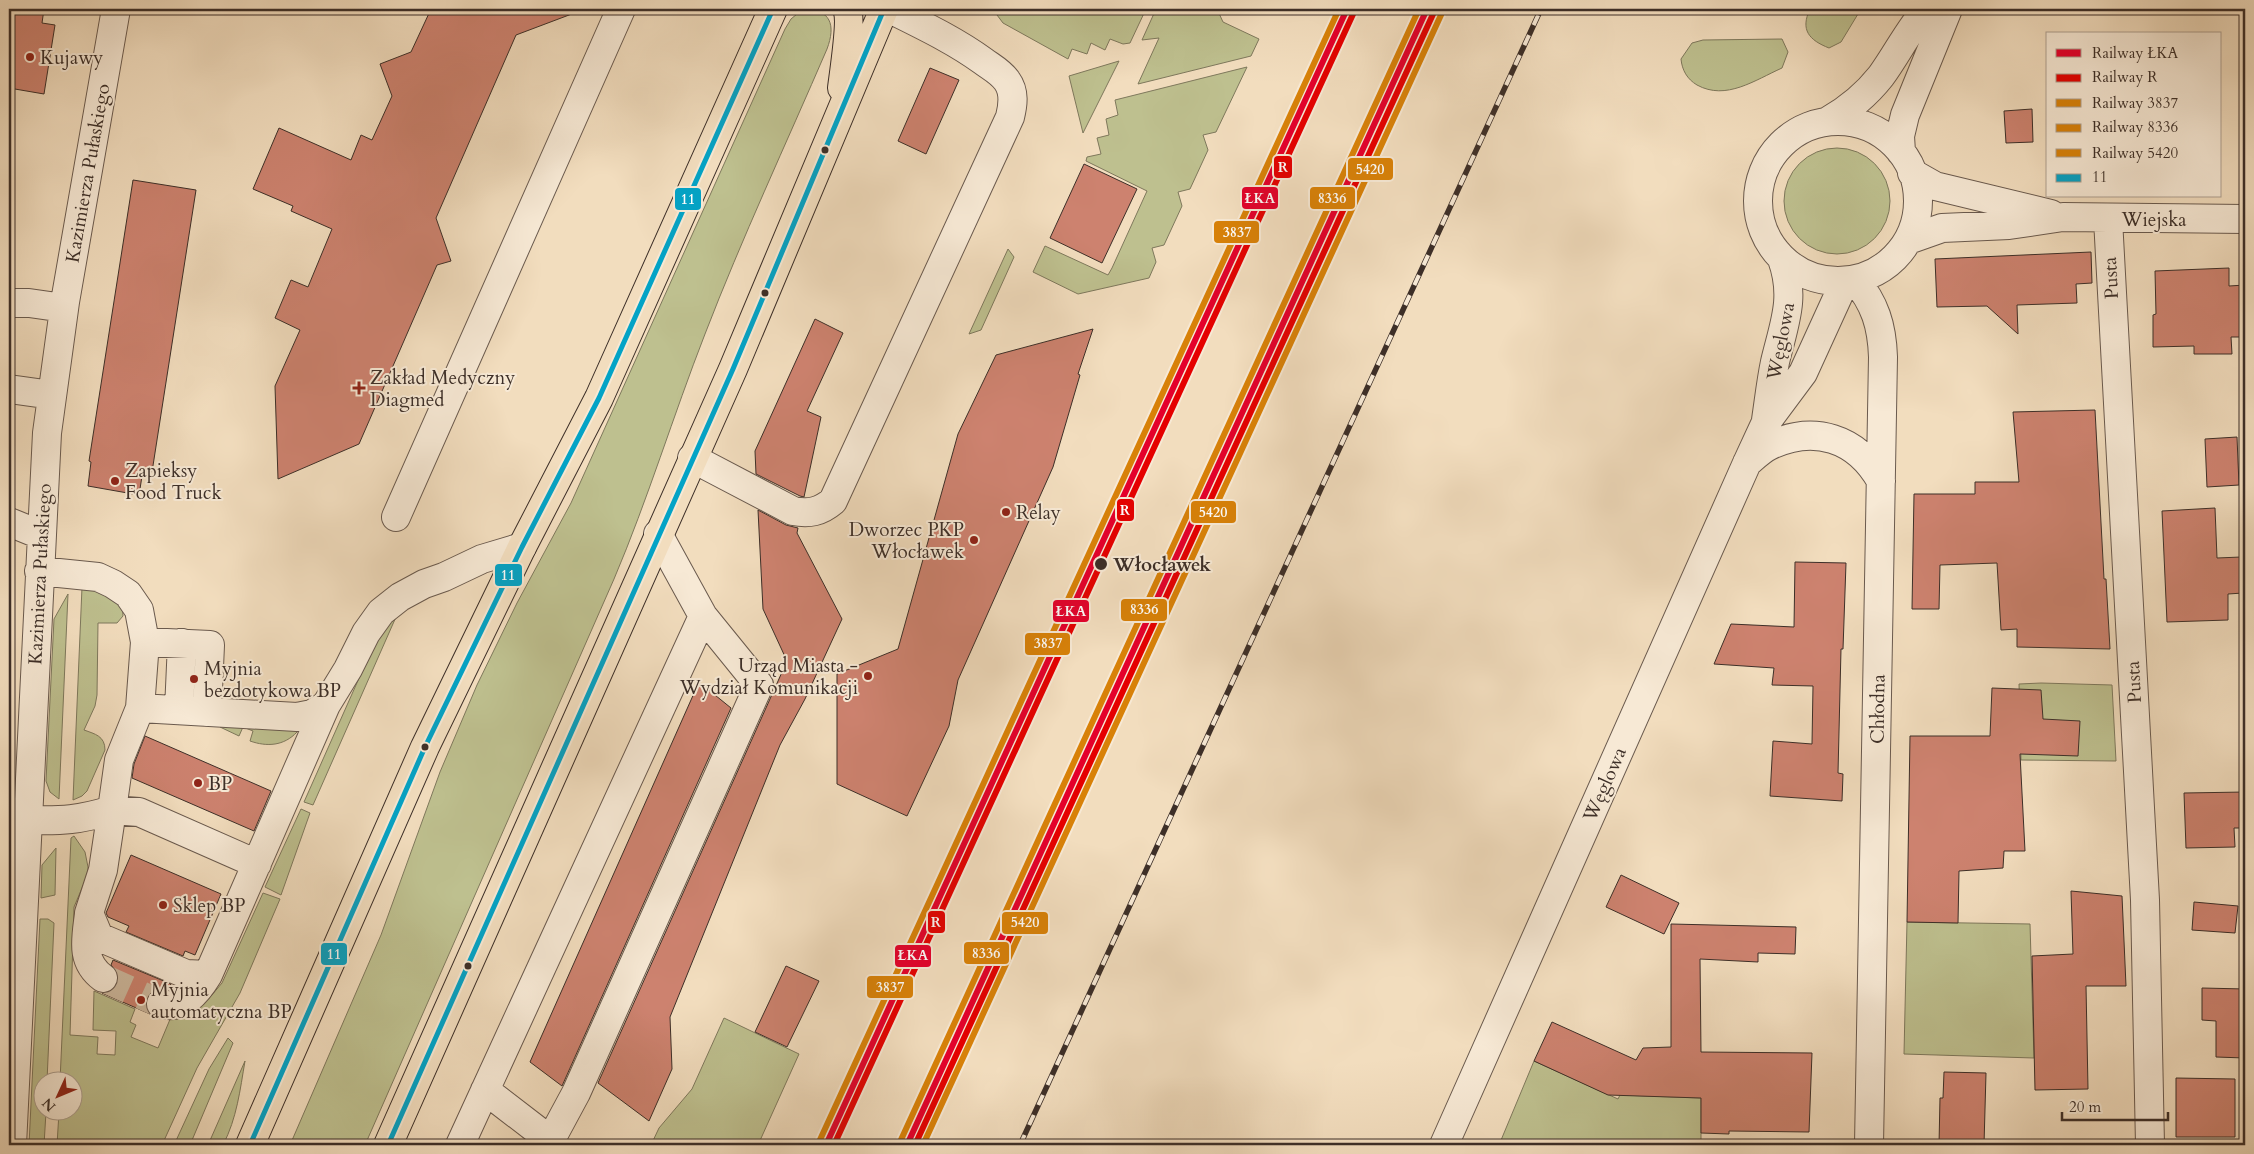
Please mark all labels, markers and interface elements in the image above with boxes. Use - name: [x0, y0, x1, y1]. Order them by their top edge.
- legend: [2046, 32, 2222, 198]
- text: Railway ŁKA: [2092, 43, 2179, 63]
- place label: Kujawy: [40, 45, 103, 71]
- marker: Kujawy: [24, 51, 36, 63]
- text: Railway R: [2092, 67, 2158, 87]
- street label: Kazimierza Pułaskiego: [59, 82, 117, 265]
- text: Railway 3837: [2092, 93, 2178, 113]
- text: Railway 8336: [2092, 117, 2178, 137]
- text: Railway 5420: [2092, 143, 2178, 163]
- unlabelled marker: [820, 145, 830, 155]
- line badge: R: [1273, 155, 1293, 179]
- line badge: 5420: [1347, 157, 1394, 181]
- text: R: [1278, 158, 1289, 177]
- text: 5420: [1356, 160, 1384, 179]
- text: 11: [2092, 167, 2107, 187]
- line badge: ŁKA: [1241, 186, 1279, 210]
- line badge: 8336: [1309, 186, 1356, 210]
- line badge: 11: [674, 187, 702, 211]
- text: ŁKA: [1245, 189, 1276, 208]
- text: 8336: [1318, 189, 1346, 208]
- text: 11: [681, 190, 695, 209]
- street label: Wiejska: [2120, 207, 2187, 233]
- line badge: 3837: [1213, 220, 1260, 244]
- text: 3837: [1223, 223, 1251, 242]
- street label: Pusta: [2097, 256, 2125, 300]
- unlabelled marker: [760, 288, 770, 298]
- street label: Węglowa: [1761, 300, 1801, 383]
- place label: Zakład Medyczny Diagmed: [370, 365, 515, 413]
- marker: Zakład Medyczny Diagmed: [352, 381, 366, 395]
- place label: Zapieksy Food Truck: [125, 458, 223, 506]
- marker: Zapieksy Food Truck: [109, 475, 121, 487]
- street label: Kazimierza Pułaskiego: [22, 483, 58, 665]
- line badge: R: [1116, 498, 1135, 522]
- place label: Relay: [1016, 500, 1061, 526]
- line badge: 5420: [1190, 500, 1237, 524]
- text: R: [1120, 501, 1131, 520]
- text: 5420: [1199, 503, 1227, 522]
- marker: Relay: [1000, 506, 1012, 518]
- place label: Dworzec PKP Włocławek: [849, 517, 965, 565]
- marker: Dworzec PKP Włocławek: [968, 534, 980, 546]
- place label: Włocławek: [1112, 552, 1211, 578]
- marker: Włocławek: [1093, 556, 1109, 572]
- line badge: 11: [494, 563, 523, 587]
- text: 11: [501, 566, 515, 585]
- line badge: 8336: [1120, 598, 1168, 622]
- line badge: ŁKA: [1052, 599, 1090, 623]
- text: 8336: [1130, 600, 1158, 619]
- text: ŁKA: [1056, 602, 1087, 621]
- line badge: 3837: [1024, 632, 1071, 656]
- text: 3837: [1034, 634, 1062, 653]
- place label: Urząd Miasta - Wydział Komunikacji: [679, 653, 858, 701]
- place label: Myjnia bezdotykowa BP: [204, 656, 341, 704]
- street label: Pusta: [2120, 660, 2148, 704]
- marker: Urząd Miasta - Wydział Komunikacji: [862, 670, 874, 682]
- marker: Myjnia bezdotykowa BP: [188, 673, 200, 685]
- street label: Chłodna: [1864, 674, 1892, 744]
- unlabelled marker: [420, 742, 430, 752]
- street label: Węglowa: [1577, 743, 1633, 827]
- place label: BP: [208, 771, 232, 797]
- marker: BP: [192, 777, 204, 789]
- place label: Sklep BP: [173, 893, 246, 919]
- marker: Sklep BP: [157, 899, 169, 911]
- line badge: R: [927, 910, 946, 934]
- line badge: 5420: [1001, 911, 1049, 935]
- text: R: [931, 913, 942, 932]
- text: 5420: [1011, 913, 1039, 932]
- line badge: 8336: [963, 941, 1010, 965]
- line badge: 11: [320, 942, 348, 966]
- line badge: ŁKA: [894, 944, 932, 968]
- text: 8336: [972, 944, 1000, 963]
- text: 11: [327, 945, 341, 964]
- text: ŁKA: [898, 946, 929, 965]
- unlabelled marker: [463, 961, 473, 971]
- line badge: 3837: [866, 975, 914, 999]
- place label: Myjnia automatyczna BP: [151, 977, 292, 1025]
- text: 3837: [876, 978, 904, 997]
- marker: Myjnia automatyczna BP: [135, 994, 147, 1006]
- north arrow: [32, 1072, 82, 1122]
- scale bar: [2062, 1089, 2168, 1121]
- text: N: [38, 1094, 60, 1116]
- text: 20 m: [2069, 1097, 2101, 1117]

